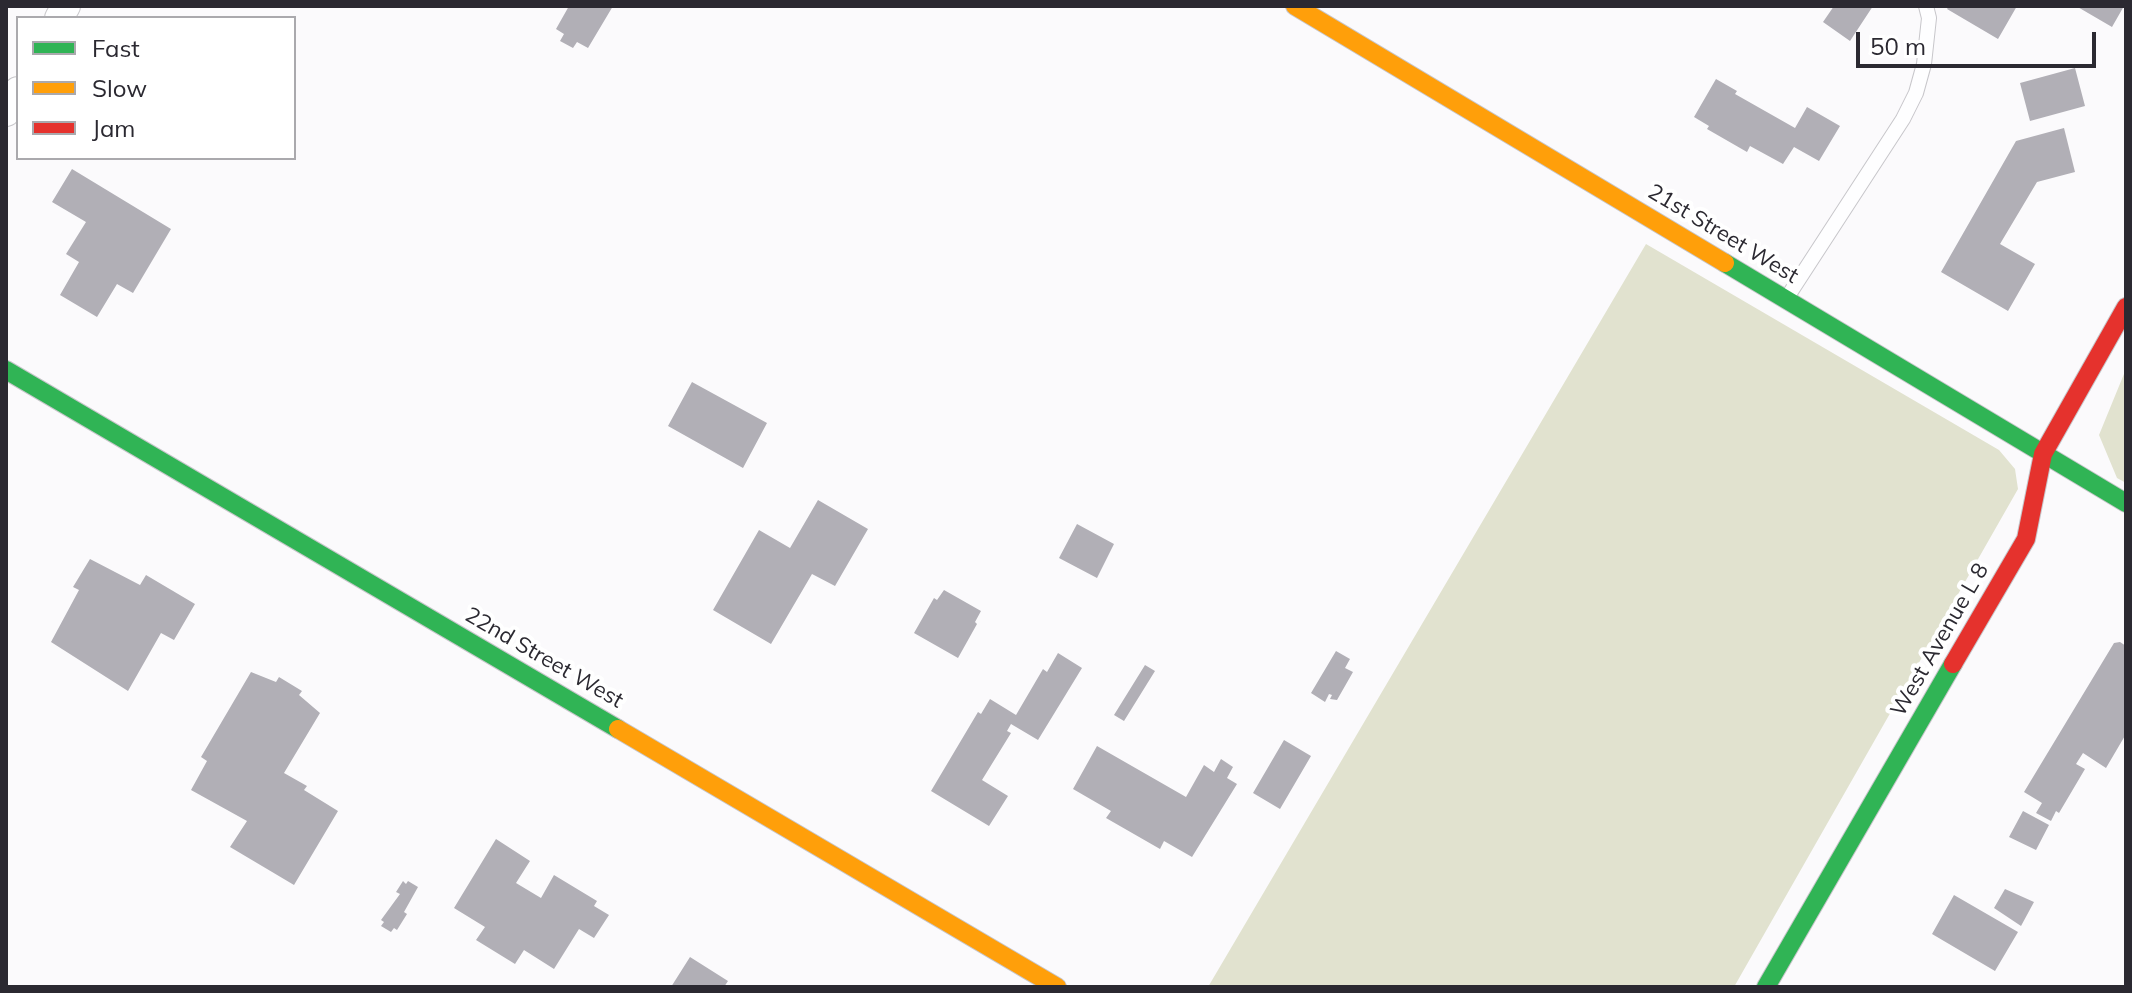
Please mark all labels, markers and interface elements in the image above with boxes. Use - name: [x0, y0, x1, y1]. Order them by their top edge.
- legend: [16, 16, 296, 160]
- scale bar: [1860, 16, 2100, 66]
- text: 50 m: [1870, 31, 1926, 61]
- text: Fast: [92, 33, 140, 63]
- text: Slow: [92, 73, 147, 103]
- text: Jam: [92, 113, 135, 143]
- street label: 21st Street West: [1643, 179, 1803, 289]
- street label: West Avenue L 8: [1885, 559, 1995, 721]
- street label: 22nd Street West: [460, 602, 628, 714]

